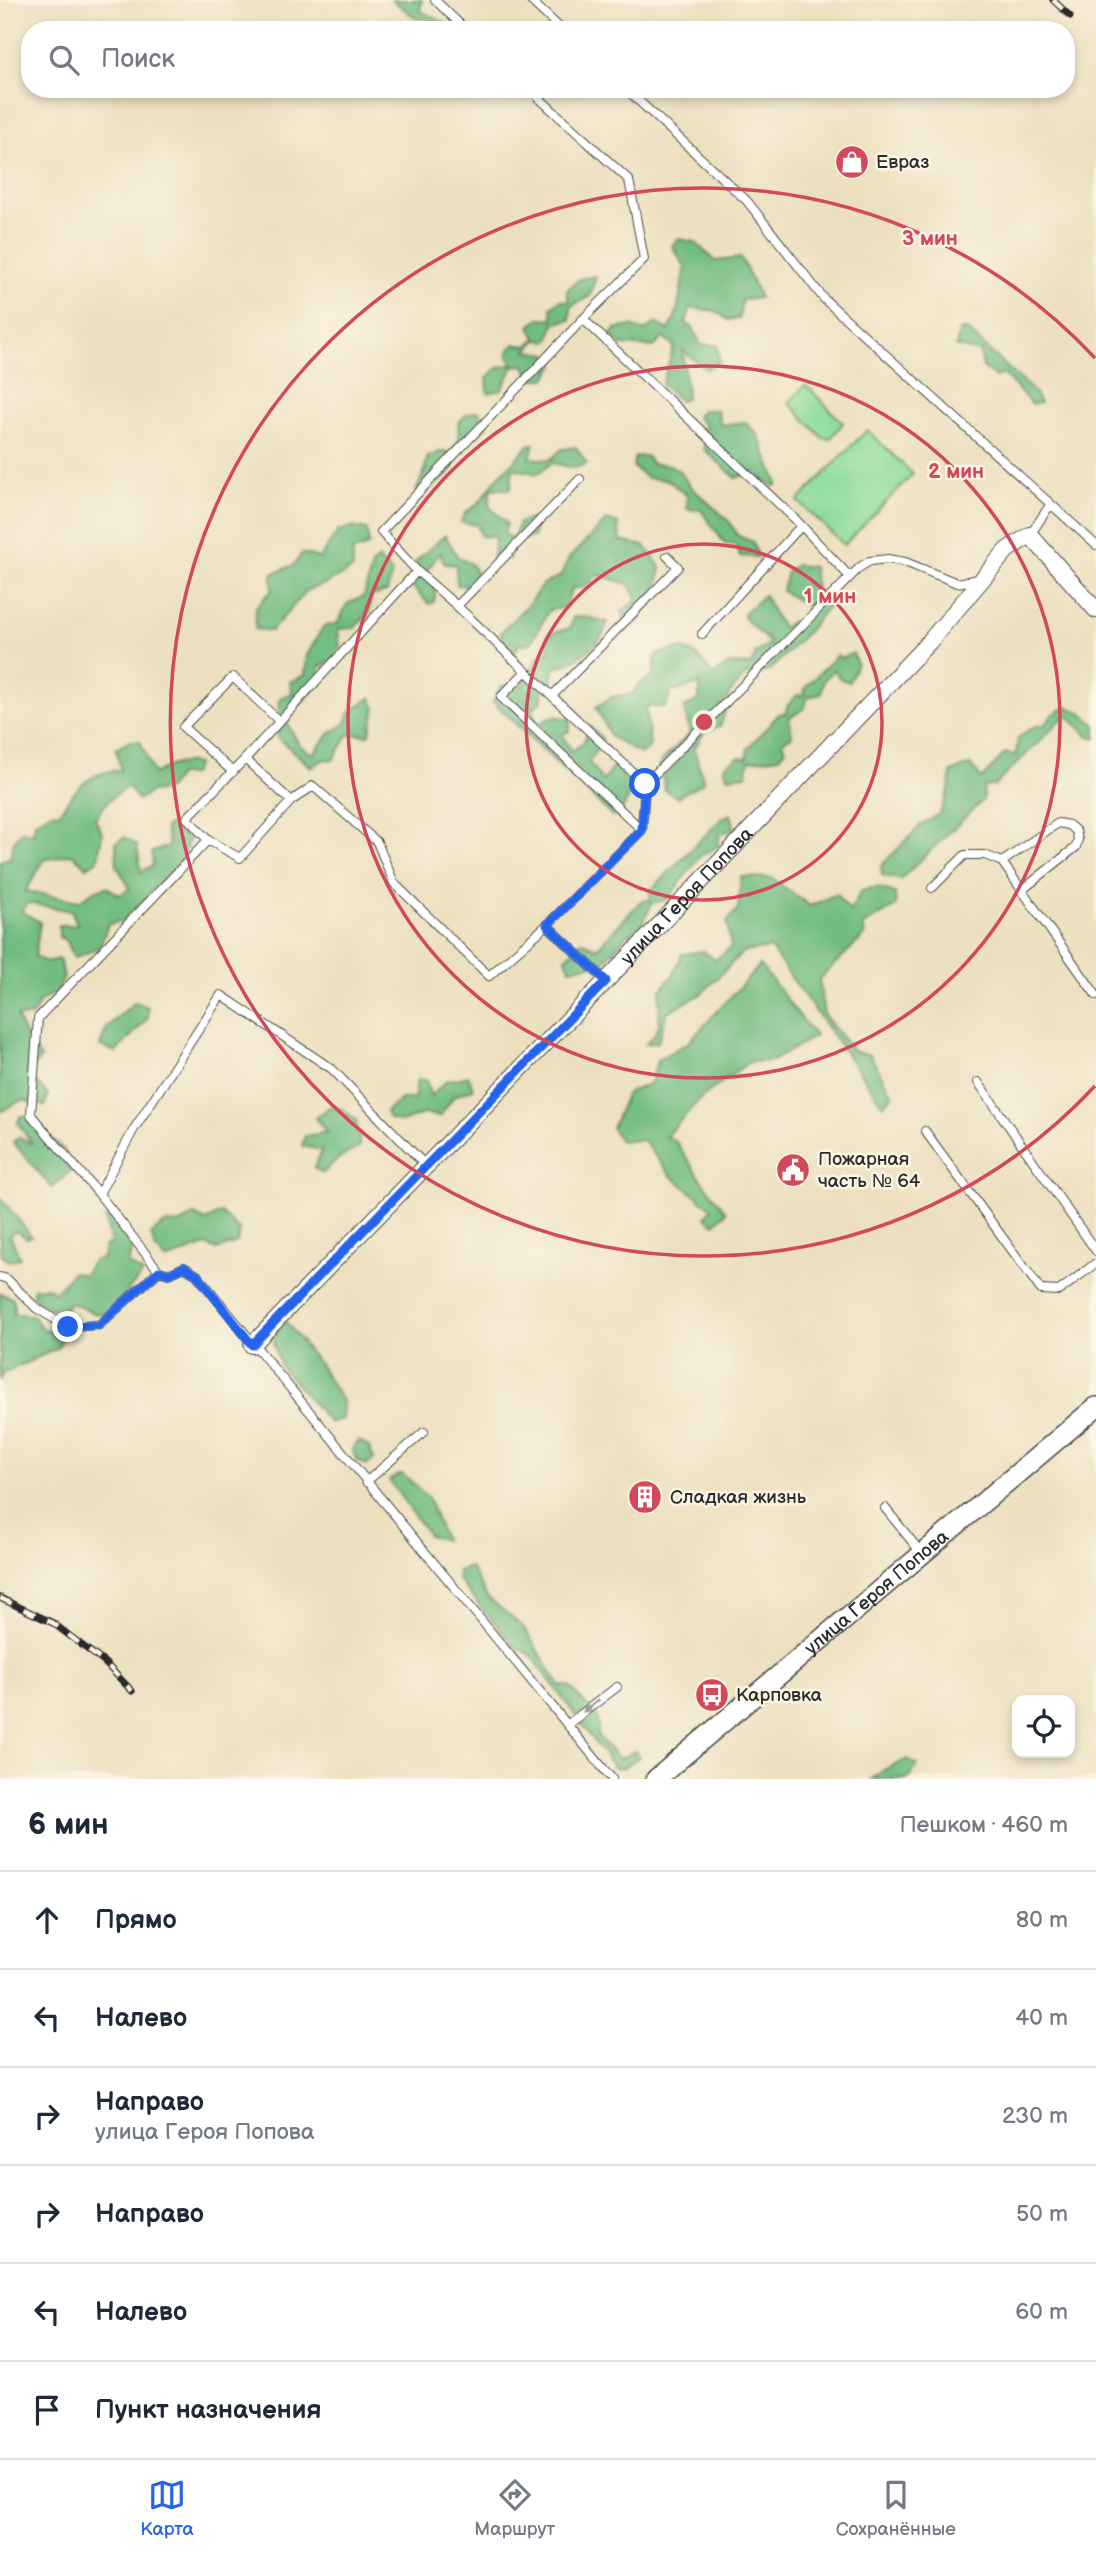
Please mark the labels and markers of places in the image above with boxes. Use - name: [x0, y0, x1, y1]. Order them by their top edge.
- shop icon: Евраз: [833, 143, 871, 181]
- place label: Евраз: [876, 151, 929, 174]
- centre of rings: [692, 710, 716, 734]
- place label: Пожарная часть № 64: [818, 1148, 921, 1193]
- public building icon: Пожарная часть № 64: [774, 1151, 812, 1189]
- building icon: Сладкая жизнь: [626, 1478, 664, 1516]
- place label: Сладкая жизнь: [670, 1486, 807, 1509]
- bus stop icon: Карповка: [693, 1676, 731, 1714]
- place label: Карповка: [736, 1684, 822, 1707]

